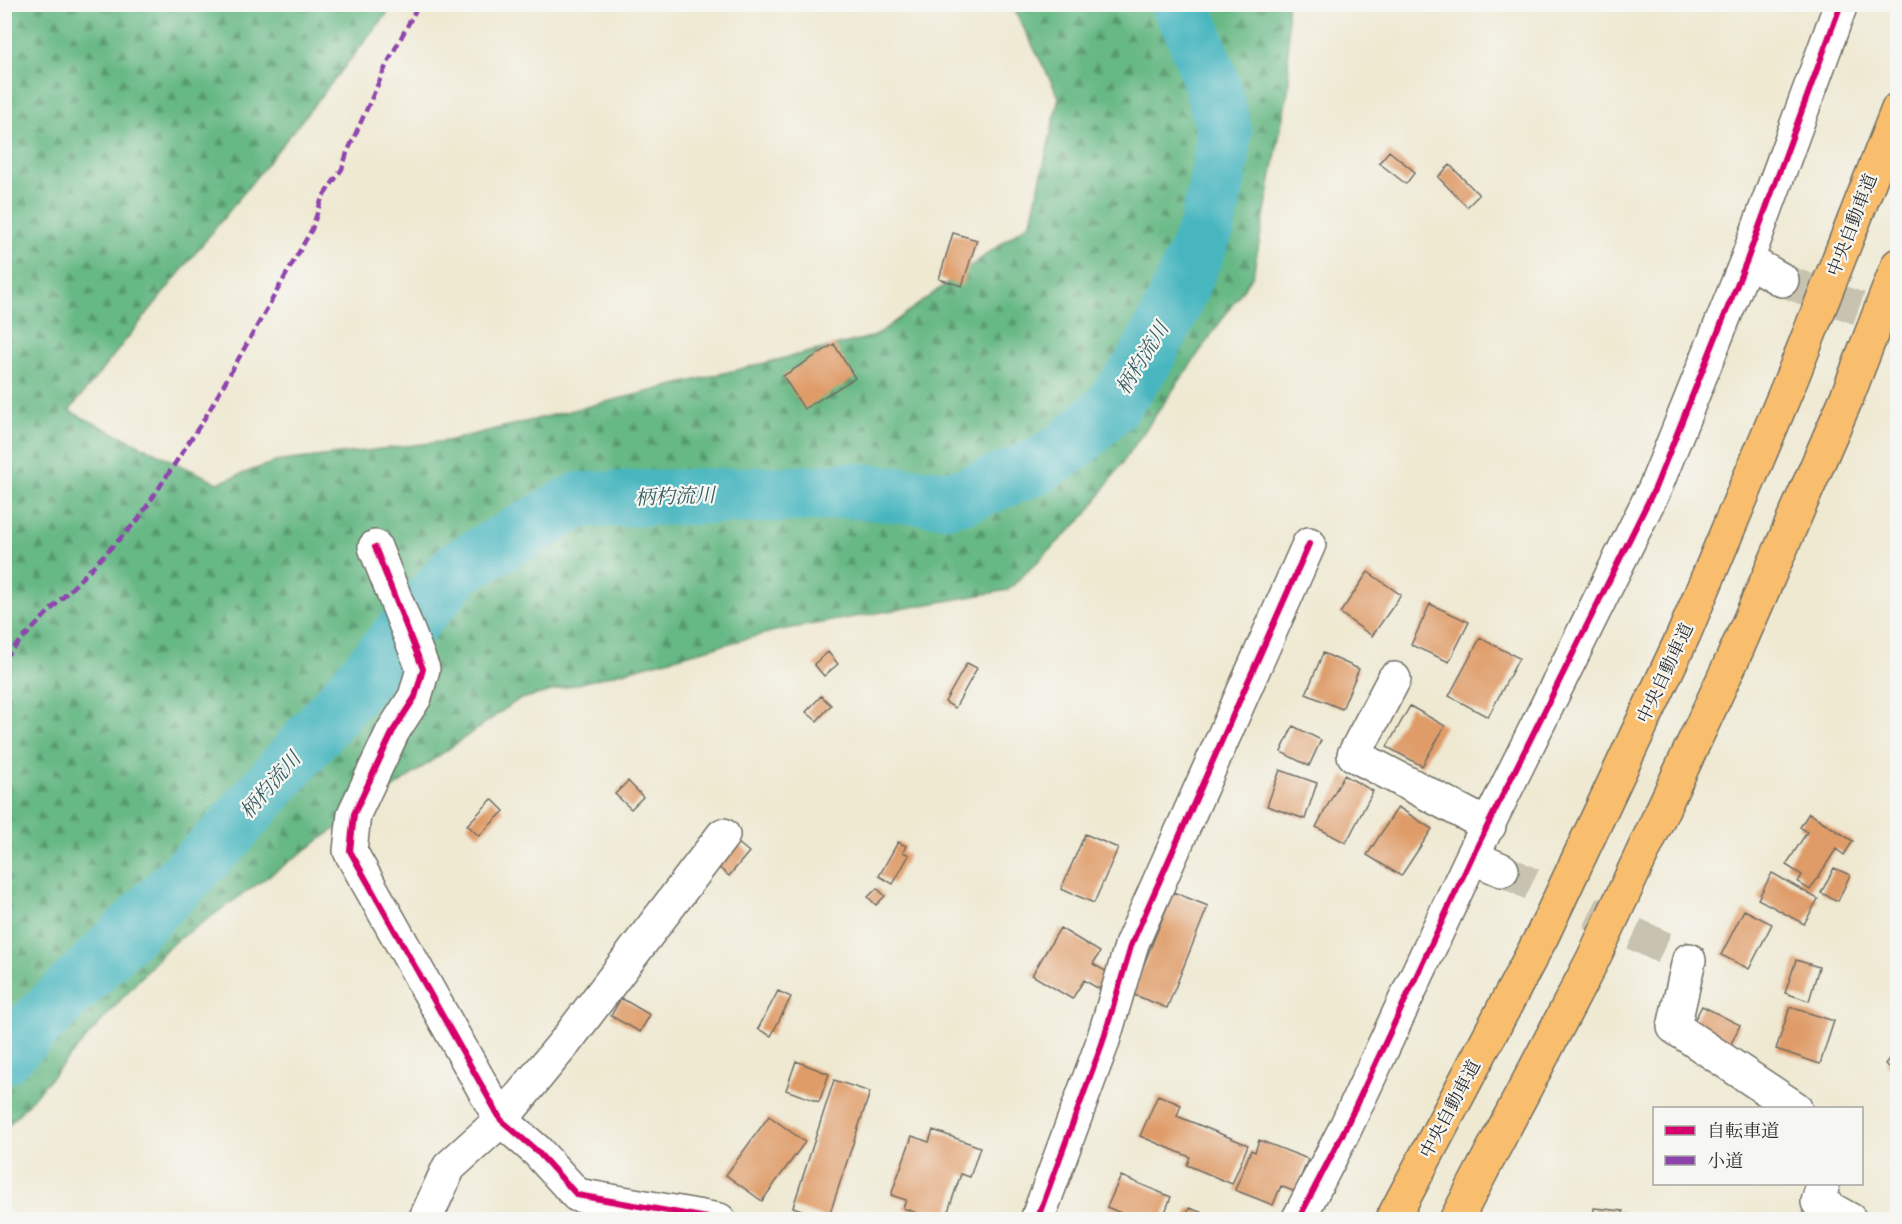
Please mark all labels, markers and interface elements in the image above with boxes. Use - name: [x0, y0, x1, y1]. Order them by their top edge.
- street label: 中央自動車道: [1822, 171, 1885, 281]
- water label: 柄杓流川: [1111, 316, 1179, 401]
- water label: 柄杓流川: [635, 483, 718, 514]
- street label: 中央自動車道: [1632, 619, 1701, 728]
- water label: 柄杓流川: [235, 745, 310, 826]
- street label: 中央自動車道: [1415, 1056, 1489, 1164]
- legend: [1653, 1107, 1863, 1185]
- text: 自転車道: [1707, 1120, 1779, 1146]
- text: 小道: [1707, 1150, 1743, 1176]

